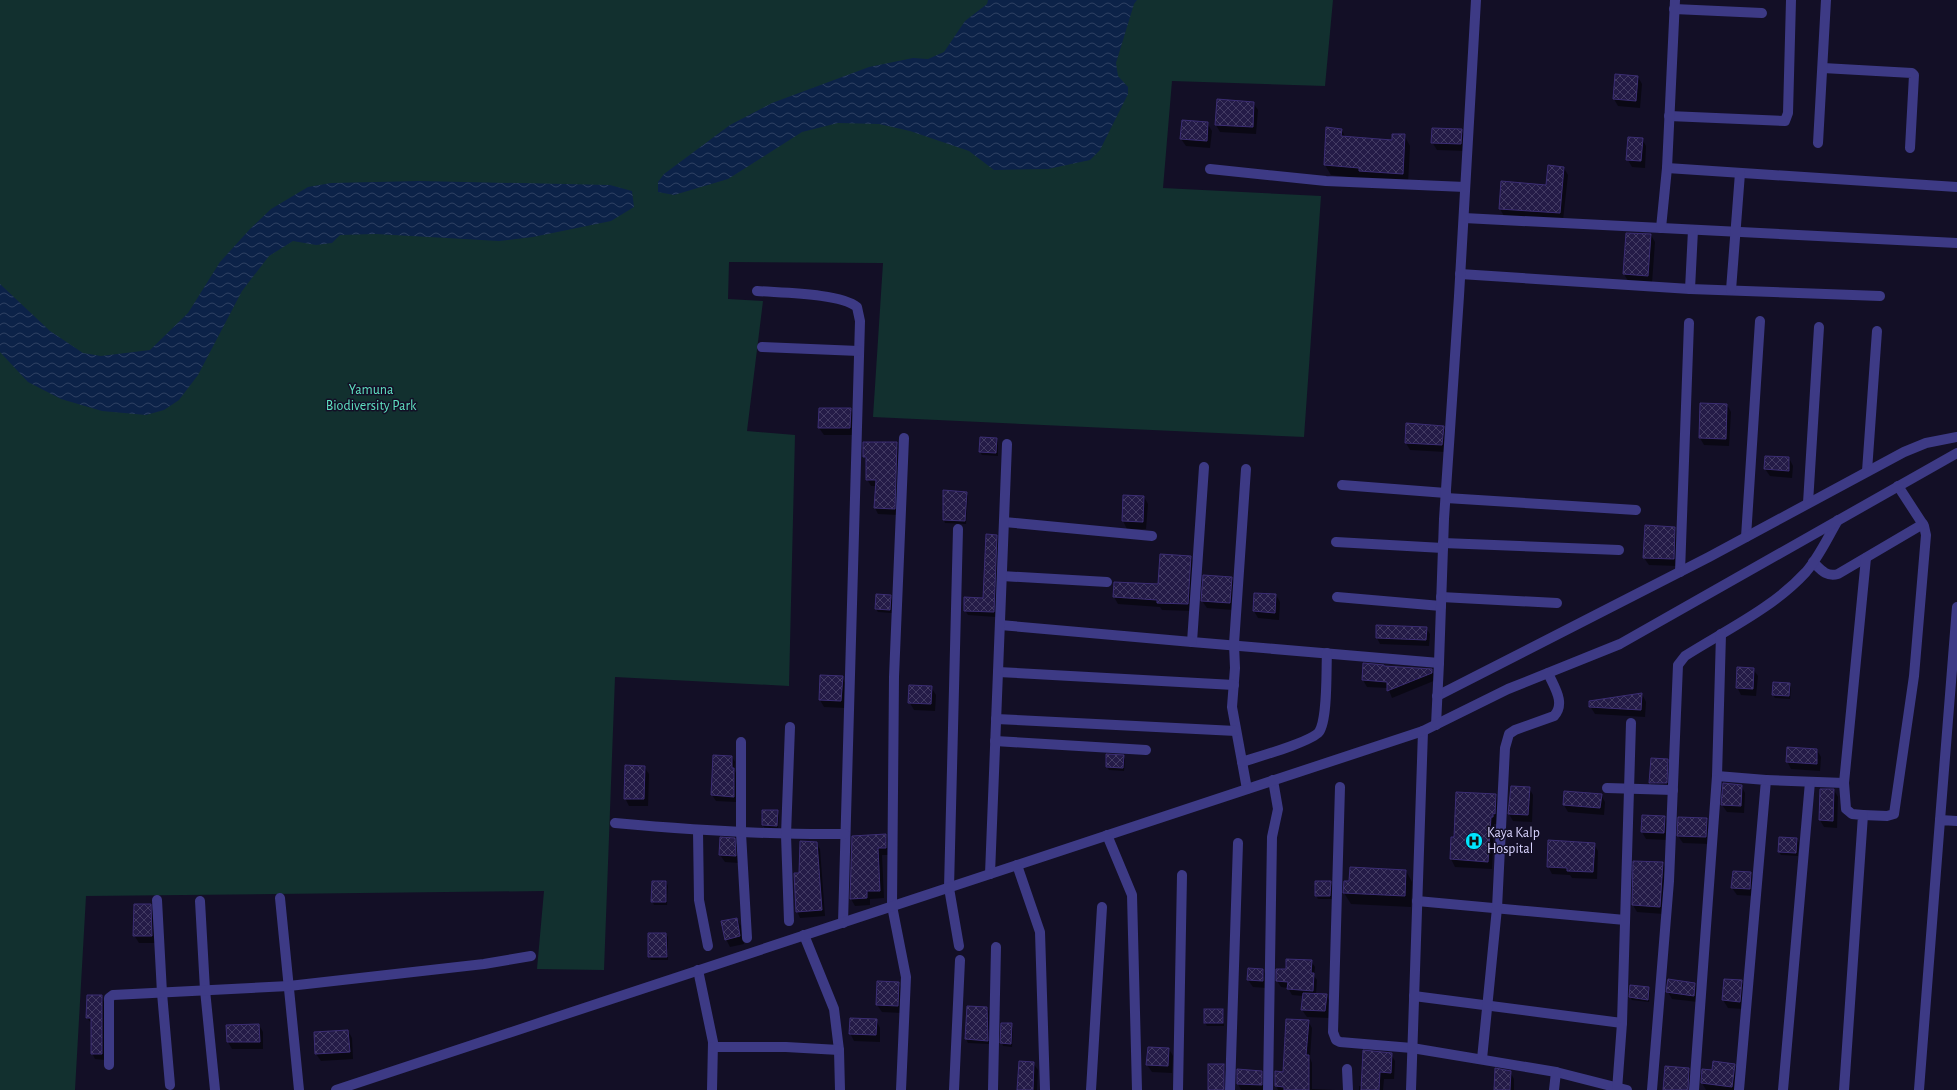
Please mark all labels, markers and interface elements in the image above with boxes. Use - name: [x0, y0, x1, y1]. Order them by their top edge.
- park label: Yamuna Biodiversity Park: [326, 383, 417, 413]
- place label: Kaya Kalp Hospital: [1487, 826, 1540, 856]
- hospital icon: Kaya Kalp Hospital: [1464, 831, 1484, 851]

